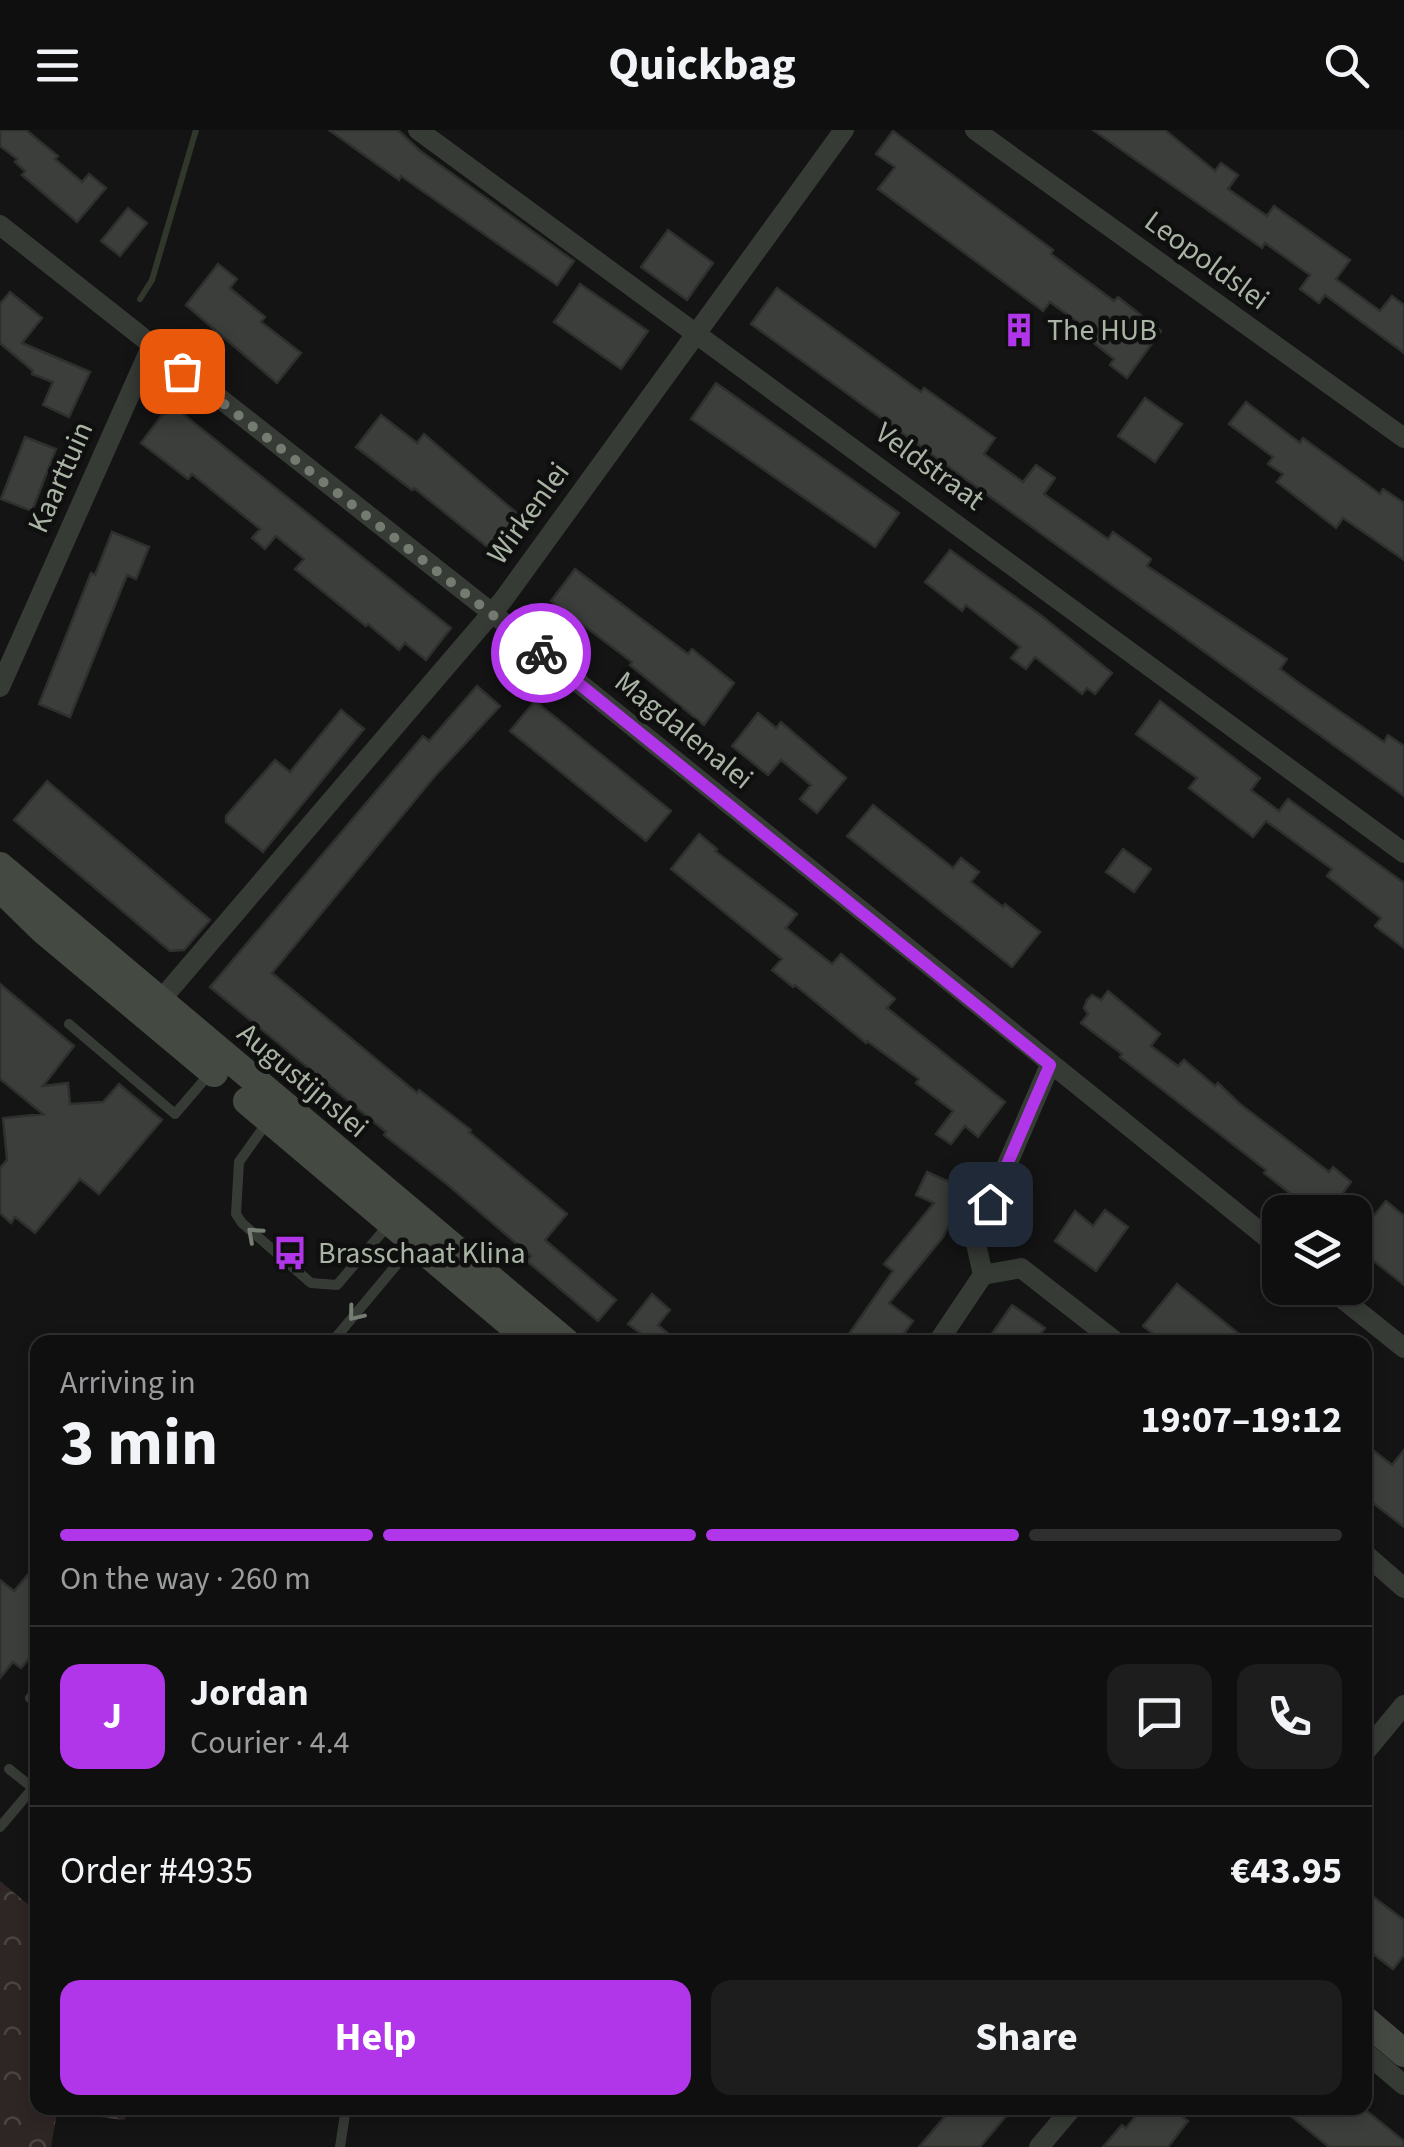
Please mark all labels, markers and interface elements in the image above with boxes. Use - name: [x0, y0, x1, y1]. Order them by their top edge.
- text: Quickbag: [608, 33, 796, 97]
- icon: menu: [30, 38, 85, 93]
- icon: search: [1319, 38, 1374, 93]
- street label: Leopoldslei: [1135, 200, 1278, 320]
- place label: The HUB: [1047, 309, 1157, 352]
- building icon: The HUB: [1000, 311, 1038, 349]
- pin: [140, 329, 225, 414]
- icon: bag: [155, 344, 210, 399]
- street label: Veldstraat: [866, 412, 993, 521]
- street label: Kaarttuin: [17, 415, 104, 540]
- street label: Wirkenlei: [477, 453, 580, 573]
- courier: [491, 603, 591, 703]
- icon: bike: [514, 626, 569, 681]
- street label: Magdalenalei: [605, 661, 762, 800]
- street label: Augustijnslei: [228, 1013, 378, 1148]
- pin: [948, 1162, 1033, 1247]
- icon: home: [963, 1177, 1018, 1232]
- map controls: [1262, 1195, 1372, 1305]
- button: layers: [1262, 1195, 1372, 1305]
- one-way arrow: [247, 1228, 266, 1246]
- place label: Brasschaat Klina: [318, 1232, 526, 1275]
- bus stop icon: Brasschaat Klina: [271, 1234, 309, 1272]
- one-way arrow: [349, 1302, 367, 1320]
- text: Arriving in: [60, 1360, 196, 1406]
- text: 19:07–19:12: [1140, 1393, 1342, 1447]
- text: 3 min: [60, 1397, 218, 1490]
- text: On the way · 260 m: [60, 1556, 311, 1602]
- button: chat: [1107, 1664, 1212, 1769]
- button: phone: [1237, 1664, 1342, 1769]
- text: Jordan: [190, 1666, 309, 1720]
- text: J: [103, 1689, 122, 1743]
- text: Courier · 4.4: [190, 1720, 350, 1766]
- text: Order #4935: [60, 1844, 253, 1898]
- text: €43.95: [1230, 1844, 1342, 1898]
- button: Help: [60, 1980, 691, 2095]
- button: Share: [711, 1980, 1342, 2095]

